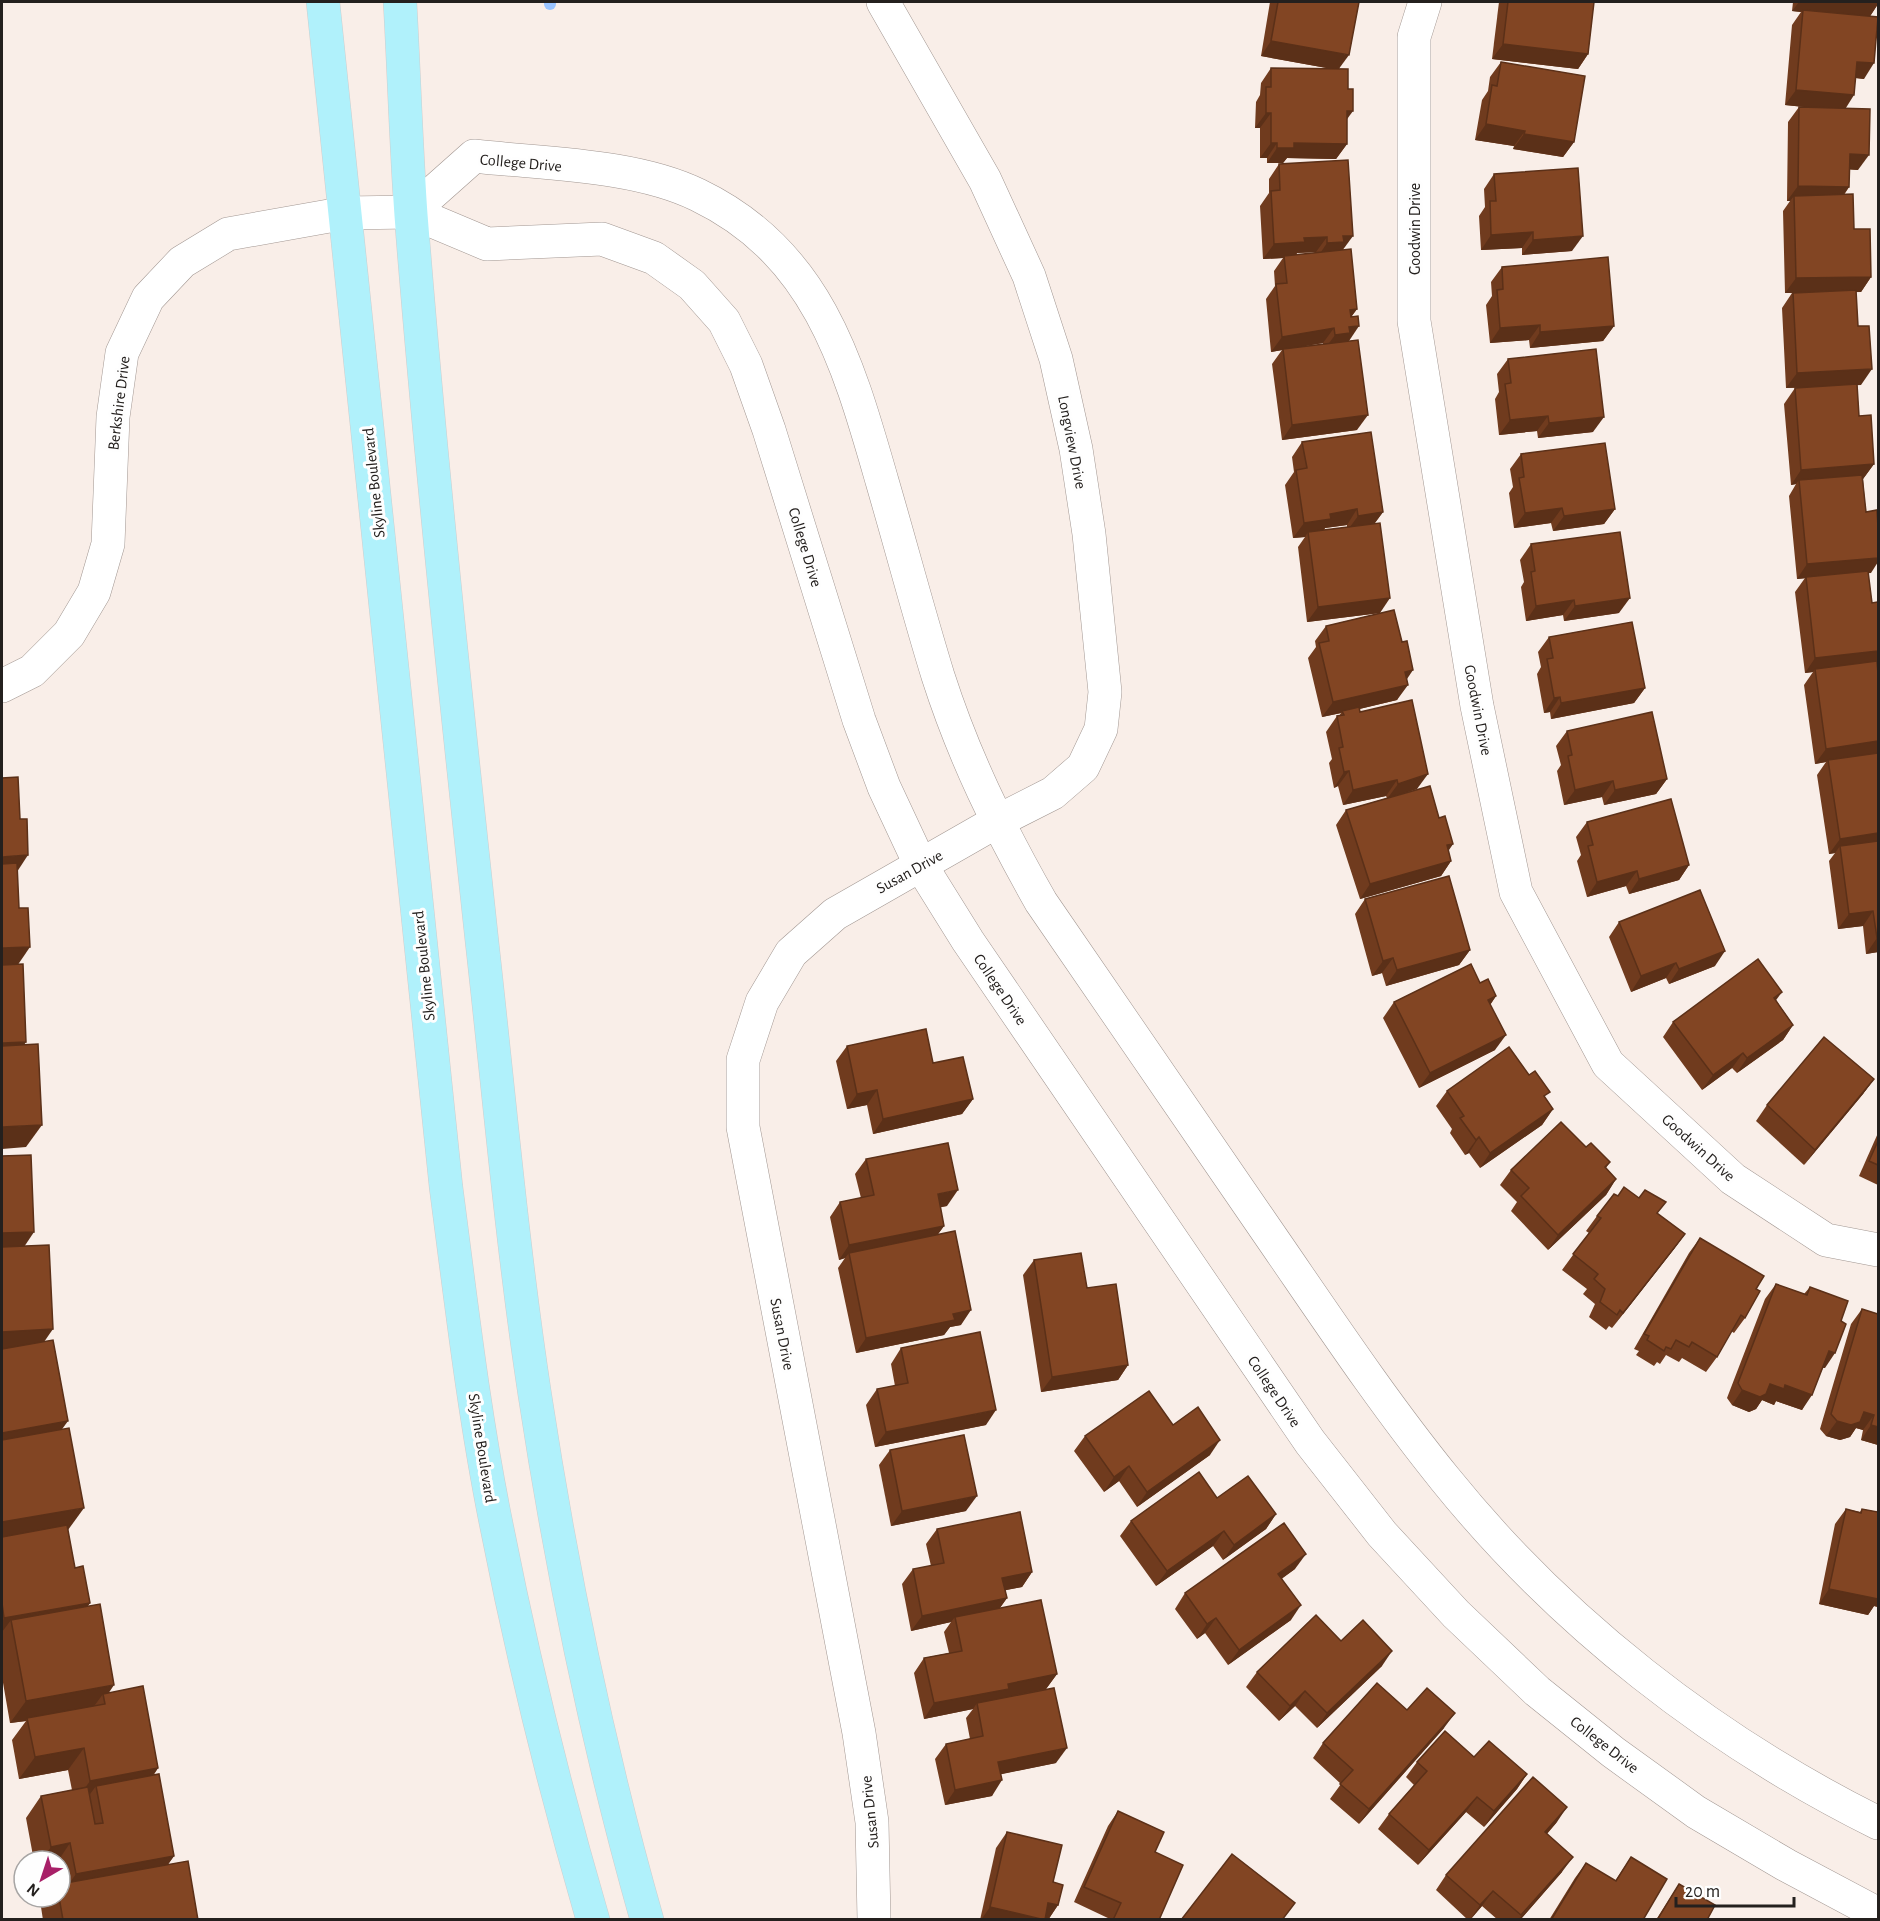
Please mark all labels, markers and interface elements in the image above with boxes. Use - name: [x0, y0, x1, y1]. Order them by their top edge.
- street label: College Drive: [479, 151, 562, 175]
- street label: Goodwin Drive: [1407, 183, 1423, 275]
- street label: Berkshire Drive: [105, 355, 133, 451]
- street label: Longview Drive: [1055, 394, 1089, 490]
- street label: Skyline Boulevard: [360, 427, 389, 539]
- street label: College Drive: [785, 506, 825, 589]
- street label: Goodwin Drive: [1461, 663, 1495, 757]
- street label: Susan Drive: [874, 847, 945, 897]
- street label: Skyline Boulevard: [410, 910, 439, 1022]
- street label: College Drive: [971, 951, 1030, 1028]
- street label: Goodwin Drive: [1659, 1111, 1738, 1185]
- street label: Susan Drive: [767, 1297, 797, 1372]
- street label: College Drive: [1245, 1353, 1304, 1430]
- street label: Skyline Boulevard: [464, 1392, 499, 1504]
- street label: College Drive: [1567, 1713, 1642, 1776]
- street label: Susan Drive: [858, 1775, 882, 1849]
- north arrow: [12, 1849, 72, 1909]
- scale bar: [1676, 1870, 1794, 1908]
- text: N: [24, 1880, 43, 1900]
- text: 20 m: [1685, 1883, 1720, 1901]

